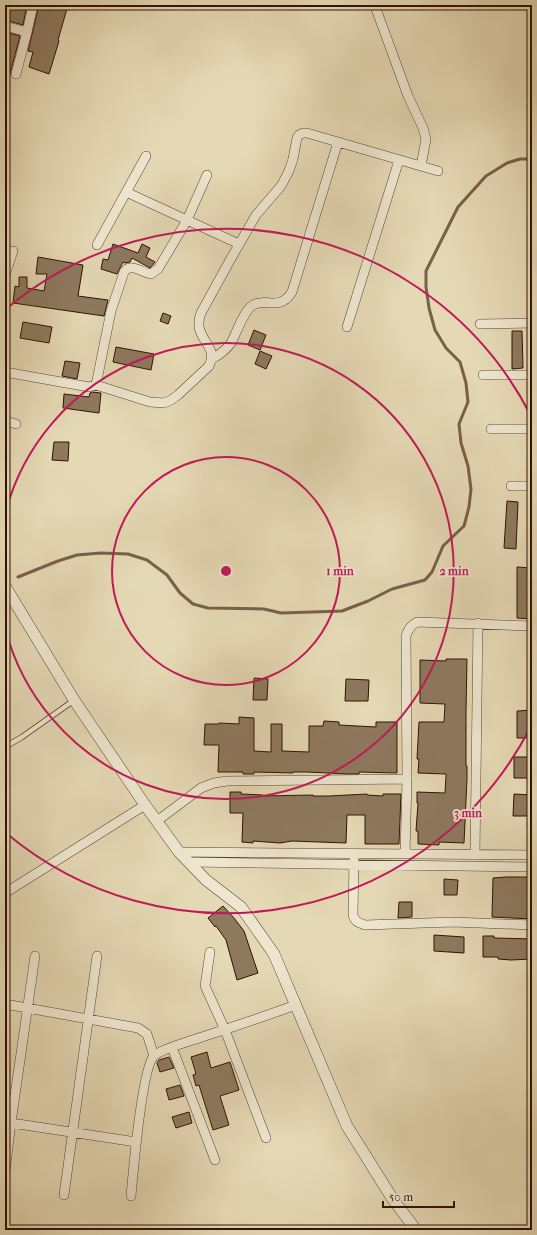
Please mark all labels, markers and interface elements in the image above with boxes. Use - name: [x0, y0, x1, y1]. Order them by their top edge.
- centre of rings: [219, 564, 233, 578]
- text: 1 min: [326, 564, 355, 578]
- text: 2 min: [439, 564, 470, 578]
- text: 3 min: [454, 806, 483, 821]
- scale bar: [383, 1183, 454, 1209]
- text: 50 m: [389, 1190, 413, 1204]

